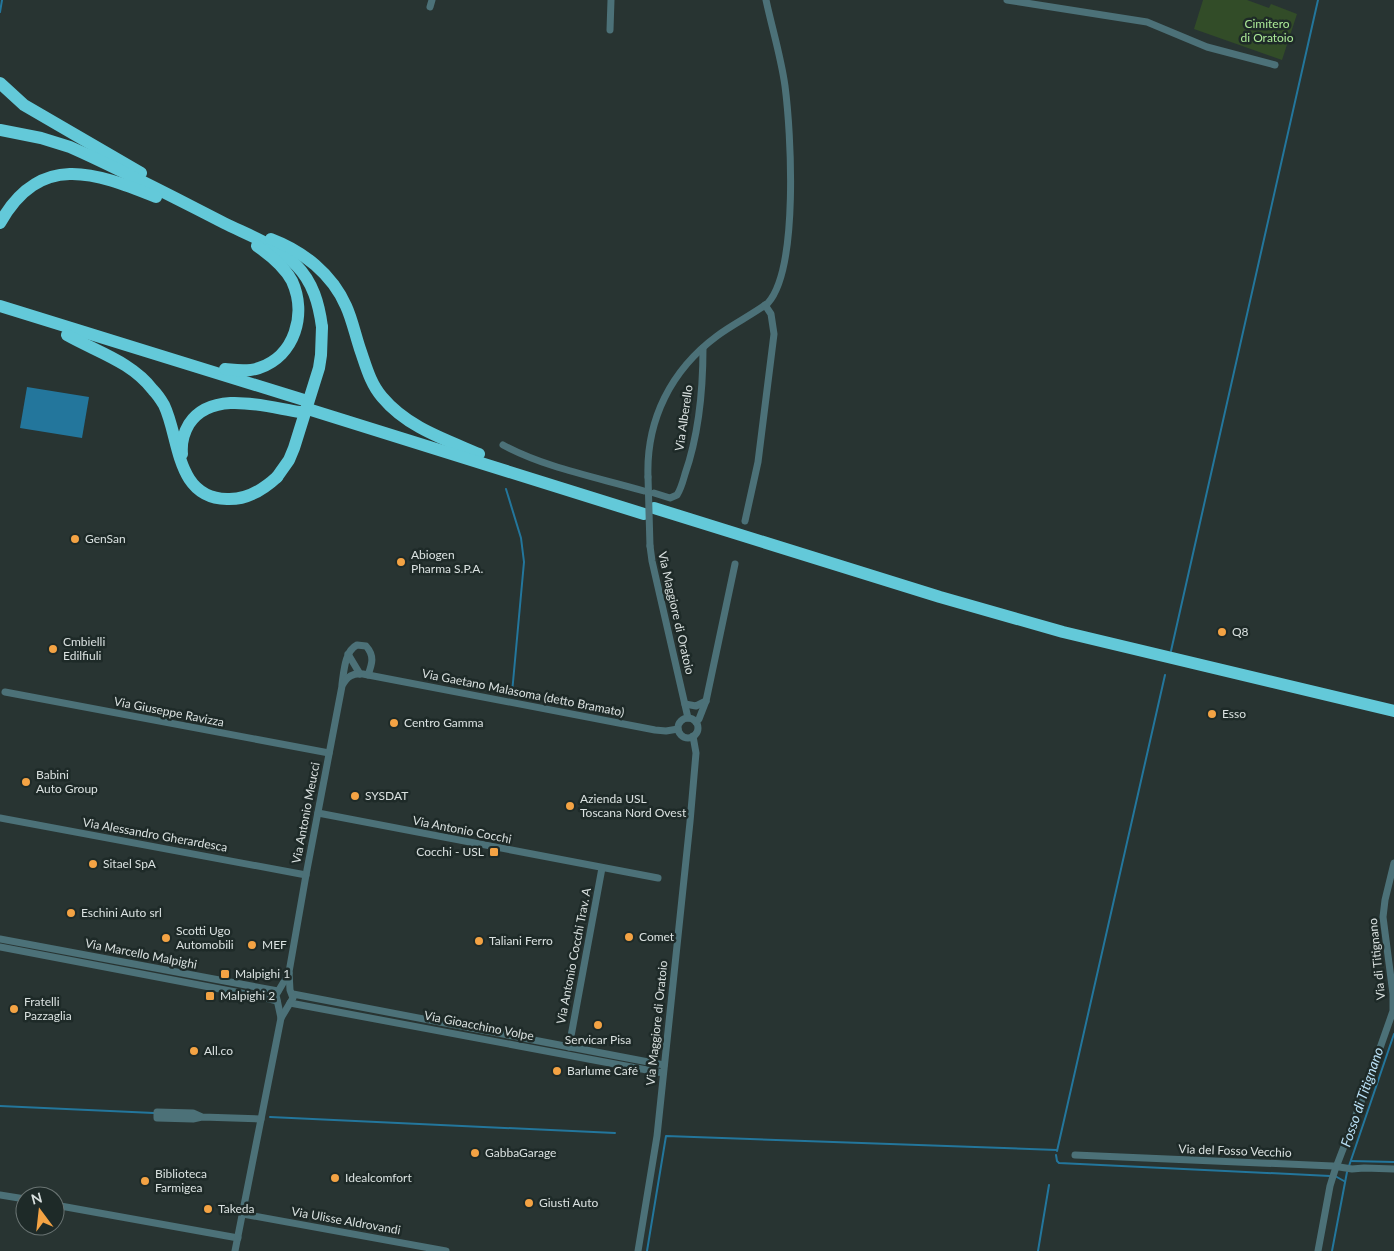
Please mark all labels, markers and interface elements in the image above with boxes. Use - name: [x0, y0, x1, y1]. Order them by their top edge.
- park label: Cimitero di Oratoio: [1240, 16, 1294, 45]
- street label: Via Alberello: [671, 384, 696, 452]
- place label: GenSan: [85, 531, 126, 546]
- marker: GenSan: [69, 533, 81, 545]
- place label: Abiogen Pharma S.P.A.: [411, 547, 483, 576]
- street label: Via Maggiore di Oratoio: [655, 550, 698, 676]
- marker: Abiogen Pharma S.P.A.: [395, 556, 407, 568]
- place label: Q8: [1232, 624, 1249, 639]
- marker: Q8: [1216, 626, 1228, 638]
- place label: Cmbielli Edilfiuli: [63, 634, 105, 663]
- marker: Cmbielli Edilfiuli: [47, 643, 59, 655]
- street label: Via Gaetano Malasoma (detto Bramato): [421, 665, 626, 720]
- street label: Via Giuseppe Ravizza: [113, 693, 225, 730]
- place label: Esso: [1222, 706, 1246, 721]
- marker: Esso: [1206, 708, 1218, 720]
- place label: Centro Gamma: [404, 715, 484, 730]
- marker: Centro Gamma: [388, 717, 400, 729]
- street label: Via Antonio Meucci: [288, 761, 323, 865]
- place label: Babini Auto Group: [36, 767, 98, 796]
- marker: Babini Auto Group: [20, 776, 32, 788]
- place label: SYSDAT: [365, 788, 408, 803]
- marker: SYSDAT: [349, 790, 361, 802]
- place label: Azienda USL Toscana Nord Ovest: [580, 791, 687, 820]
- marker: Azienda USL Toscana Nord Ovest: [564, 800, 576, 812]
- street label: Via Antonio Cocchi: [411, 813, 513, 846]
- street label: Via Alessandro Gherardesca: [82, 814, 229, 855]
- place label: Cocchi - USL: [416, 844, 484, 859]
- marker: Cocchi - USL: [488, 846, 500, 858]
- place label: Sitael SpA: [103, 856, 157, 871]
- marker: Sitael SpA: [87, 858, 99, 870]
- street label: Via Antonio Cocchi Trav. A: [553, 886, 594, 1025]
- place label: Eschini Auto srl: [81, 905, 162, 920]
- marker: Eschini Auto srl: [65, 907, 77, 919]
- street label: Via di Titignano: [1365, 917, 1388, 1001]
- place label: Scotti Ugo Automobili: [176, 923, 234, 952]
- place label: Comet: [639, 929, 675, 944]
- marker: Comet: [623, 931, 635, 943]
- marker: Scotti Ugo Automobili: [160, 932, 172, 944]
- place label: Taliani Ferro: [489, 933, 553, 948]
- street label: Via Marcello Malpighi: [84, 935, 198, 972]
- marker: Taliani Ferro: [473, 935, 485, 947]
- place label: MEF: [262, 937, 287, 952]
- marker: MEF: [246, 939, 258, 951]
- street label: Via Maggiore di Oratoio: [642, 959, 671, 1086]
- place label: Malpighi 1: [235, 966, 290, 981]
- marker: Malpighi 1: [219, 968, 231, 980]
- place label: Malpighi 2: [220, 988, 275, 1003]
- marker: Malpighi 2: [204, 990, 216, 1002]
- place label: Fratelli Pazzaglia: [24, 994, 72, 1023]
- marker: Fratelli Pazzaglia: [8, 1003, 20, 1015]
- street label: Via Gioacchino Volpe: [423, 1008, 535, 1044]
- marker: Servicar Pisa: [592, 1019, 604, 1031]
- place label: Servicar Pisa: [565, 1032, 631, 1047]
- place label: All.co: [204, 1043, 233, 1058]
- marker: All.co: [188, 1045, 200, 1057]
- water label: Fosso di Titignano: [1337, 1045, 1387, 1149]
- place label: Barlume Café: [567, 1063, 638, 1078]
- marker: Barlume Café: [551, 1065, 563, 1077]
- street label: Via del Fosso Vecchio: [1178, 1141, 1292, 1160]
- place label: GabbaGarage: [485, 1145, 556, 1160]
- marker: GabbaGarage: [469, 1147, 481, 1159]
- place label: Biblioteca Farmigea: [155, 1166, 207, 1195]
- place label: Idealcomfort: [345, 1170, 412, 1185]
- marker: Idealcomfort: [329, 1172, 341, 1184]
- marker: Biblioteca Farmigea: [139, 1175, 151, 1187]
- north arrow: [15, 1186, 65, 1236]
- text: N: [29, 1188, 44, 1208]
- place label: Giusti Auto: [539, 1195, 598, 1210]
- marker: Giusti Auto: [523, 1197, 535, 1209]
- place label: Takeda: [218, 1201, 254, 1216]
- marker: Takeda: [202, 1203, 214, 1215]
- street label: Via Ulisse Aldrovandi: [290, 1204, 402, 1238]

